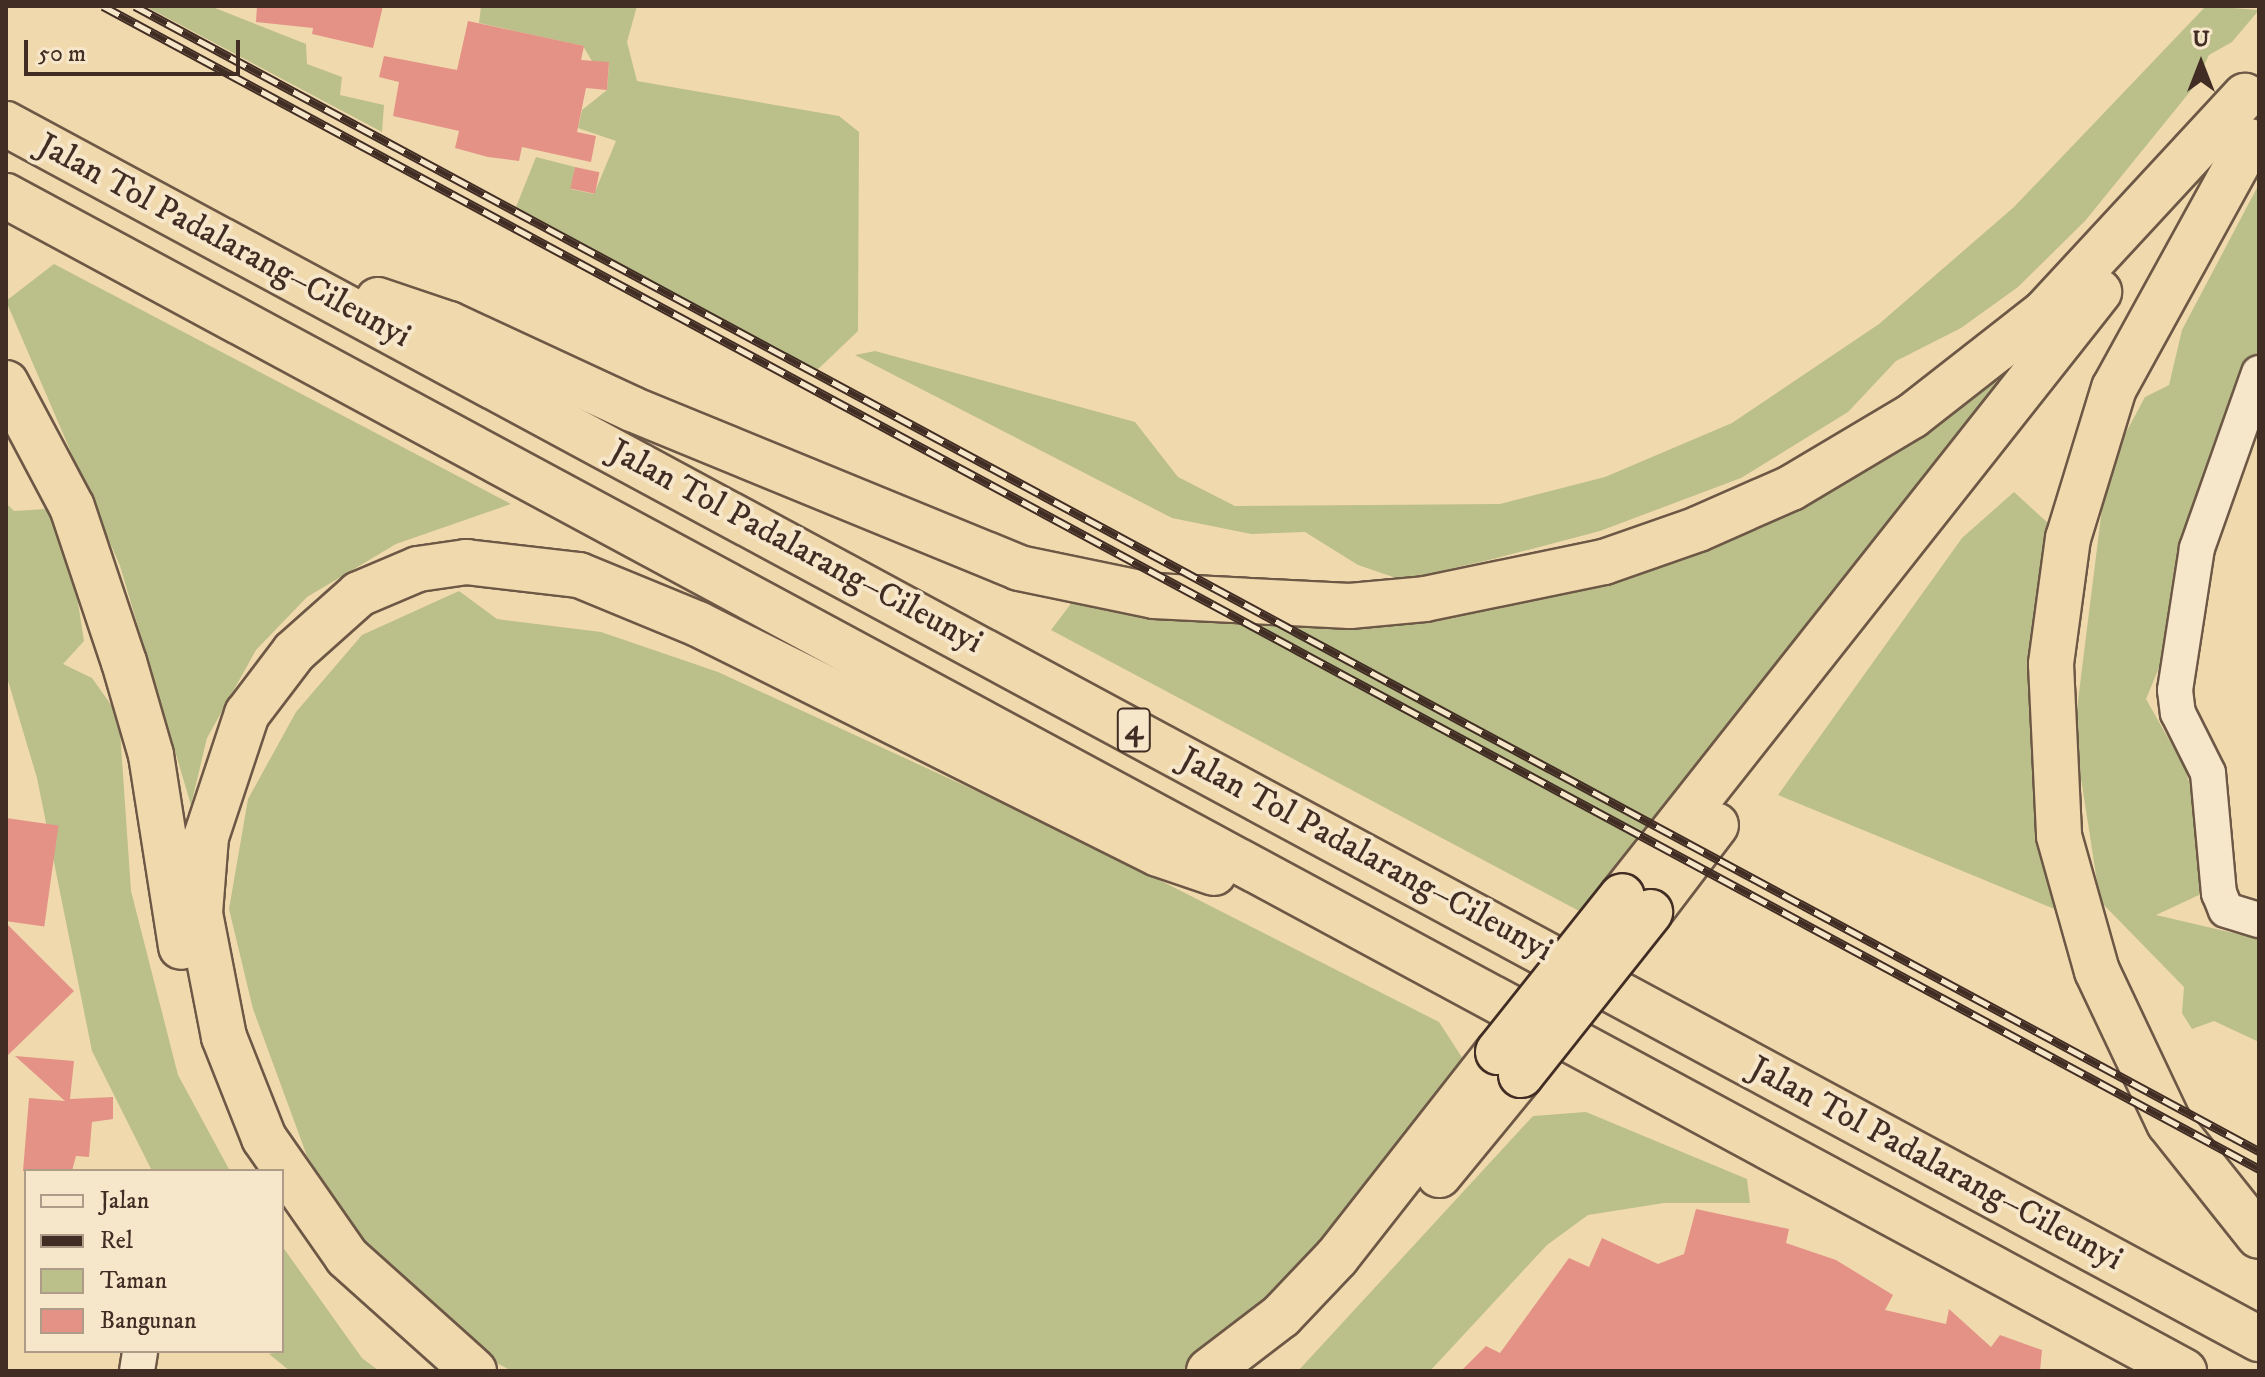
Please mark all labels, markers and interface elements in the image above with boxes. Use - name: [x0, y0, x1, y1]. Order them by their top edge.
- scale bar: [28, 24, 244, 74]
- north arrow: [2161, 24, 2241, 104]
- text: U: [2192, 26, 2210, 53]
- text: 50 m: [38, 39, 86, 69]
- street label: Jalan Tol Padalarang–Cileunyi: [30, 125, 418, 357]
- street label: Jalan Tol Padalarang–Cileunyi: [602, 431, 990, 663]
- road number: 4: [1116, 702, 1152, 758]
- street label: Jalan Tol Padalarang–Cileunyi: [1172, 739, 1560, 971]
- street label: Jalan Tol Padalarang–Cileunyi: [1742, 1048, 2130, 1280]
- legend: [24, 1169, 284, 1353]
- text: Jalan: [100, 1186, 149, 1216]
- text: Rel: [100, 1226, 133, 1256]
- text: Taman: [100, 1266, 167, 1296]
- text: Bangunan: [100, 1306, 196, 1336]

